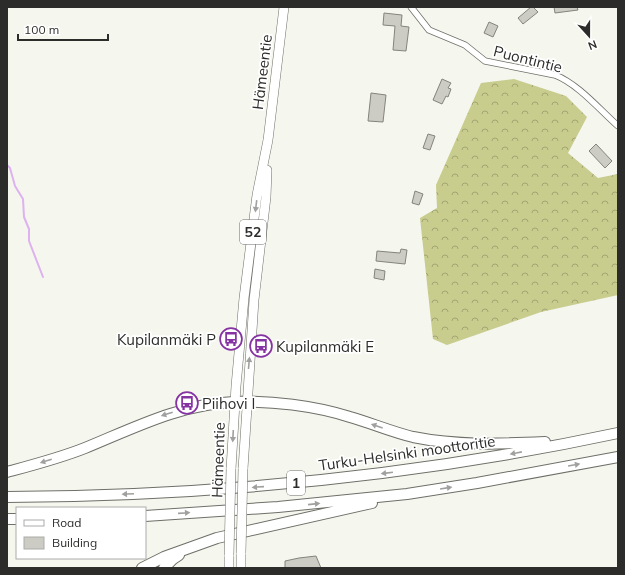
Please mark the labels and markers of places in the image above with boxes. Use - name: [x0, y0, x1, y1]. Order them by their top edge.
- bus stop icon: Kupilanmäki P: [218, 326, 244, 352]
- place label: Kupilanmäki P: [117, 330, 216, 349]
- bus stop icon: Kupilanmäki E: [248, 333, 274, 359]
- place label: Kupilanmäki E: [276, 337, 374, 356]
- bus stop icon: Piihovi I: [174, 390, 200, 416]
- place label: Piihovi I: [202, 394, 256, 413]

